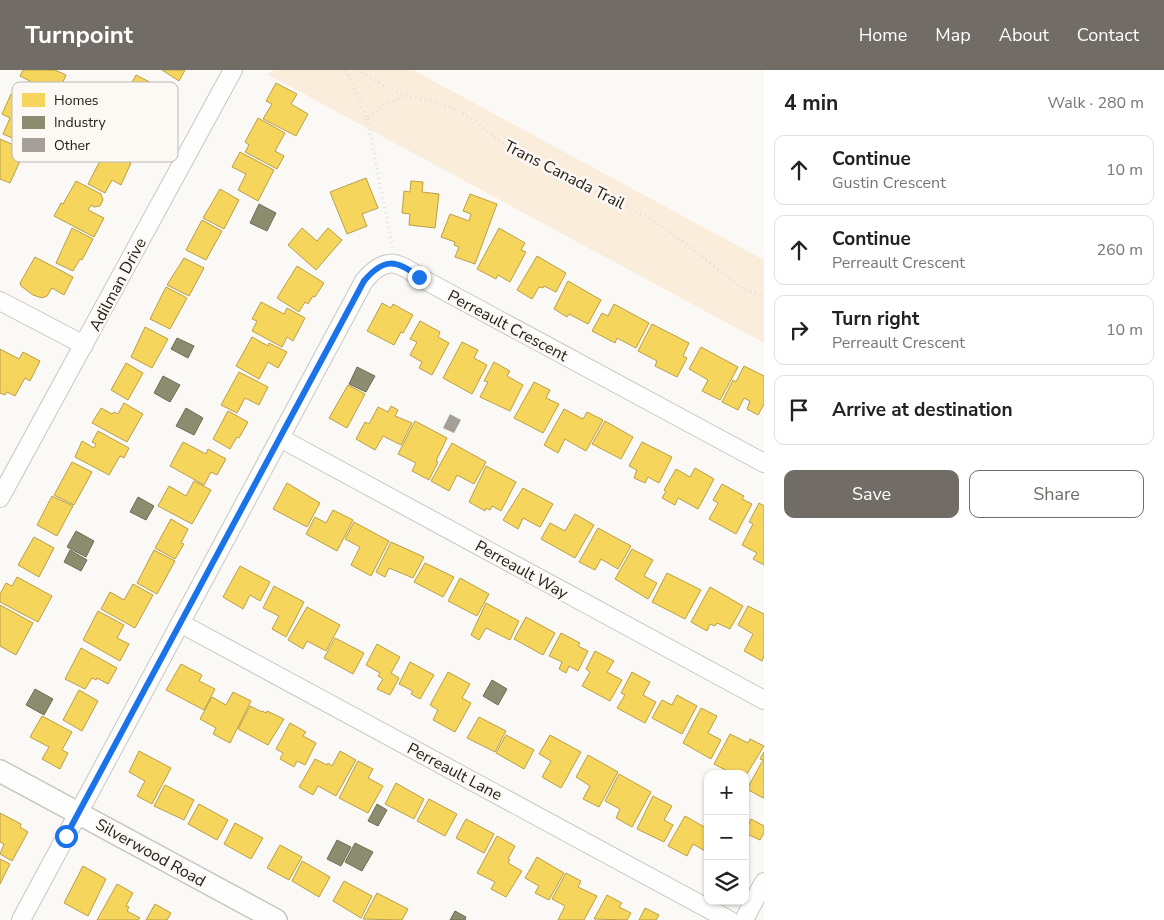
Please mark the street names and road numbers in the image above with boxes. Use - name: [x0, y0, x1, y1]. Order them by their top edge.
- street label: Trans Canada Trail: [500, 135, 629, 215]
- street label: Adilman Drive: [84, 234, 152, 335]
- street label: Perreault Crescent: [444, 285, 572, 367]
- street label: Perreault Way: [471, 535, 573, 605]
- street label: Perreault Lane: [403, 738, 506, 806]
- street label: Silverwood Road: [92, 813, 210, 892]

